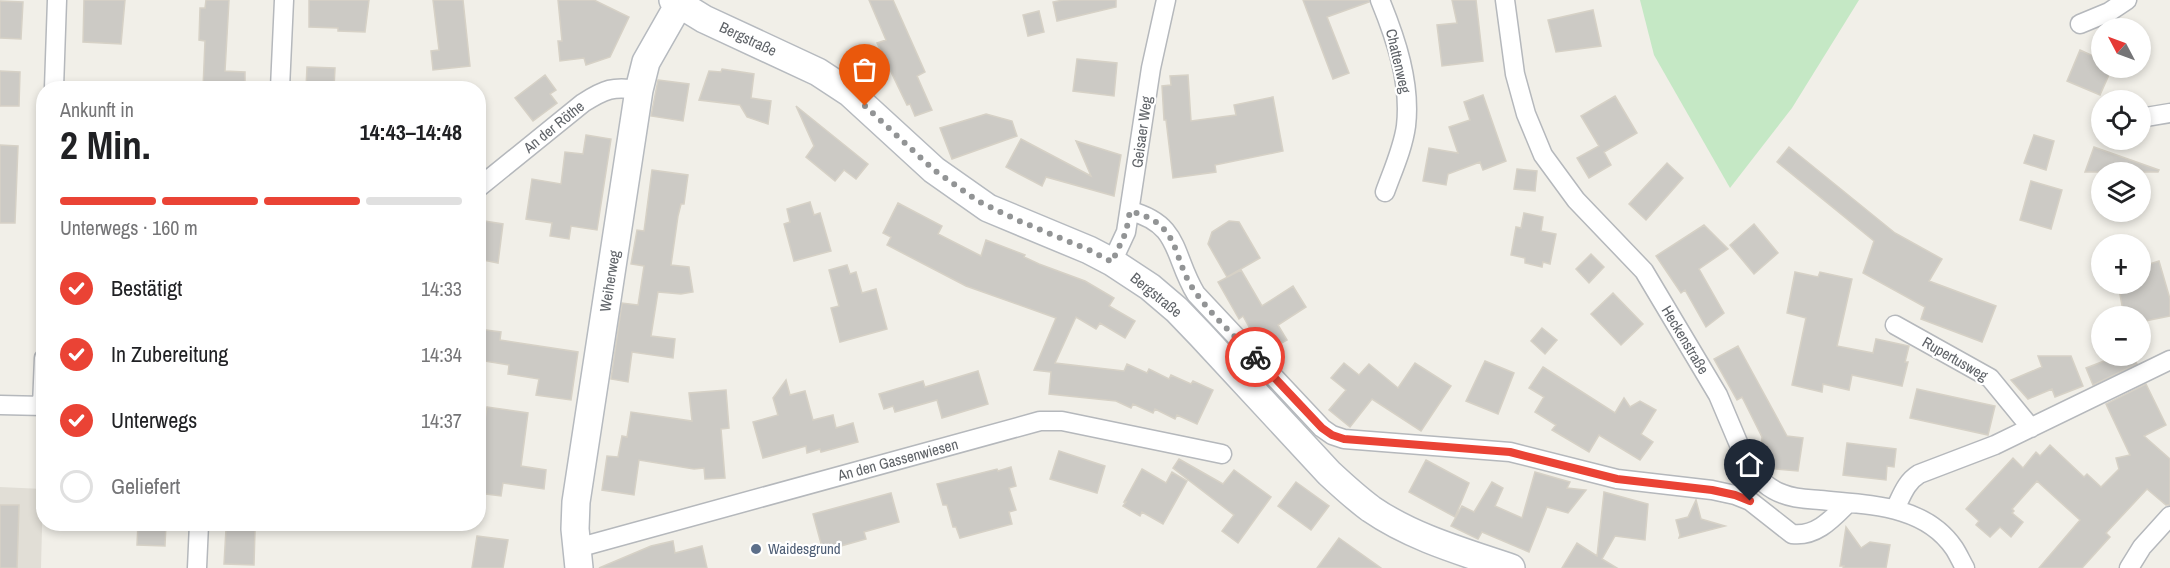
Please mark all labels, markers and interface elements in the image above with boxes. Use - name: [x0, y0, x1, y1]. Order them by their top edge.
- street label: Bergstraße: [716, 16, 780, 61]
- north arrow: [2091, 18, 2151, 78]
- map controls: [2091, 18, 2151, 366]
- street label: Chattenweg: [1381, 27, 1416, 95]
- pin: [839, 44, 890, 106]
- icon: bag: [848, 53, 881, 86]
- button: locate: [2091, 90, 2151, 150]
- street label: Geisaer Weg: [1126, 95, 1157, 169]
- text: Ankunft in: [60, 96, 134, 123]
- street label: An der Röthe: [518, 96, 589, 158]
- text: 14:43–14:48: [360, 117, 462, 147]
- text: 2 Min.: [60, 119, 151, 171]
- button: layers: [2091, 162, 2151, 222]
- text: Unterwegs · 160 m: [60, 214, 198, 241]
- button: +: [2091, 234, 2151, 294]
- street label: Weiherweg: [594, 249, 625, 313]
- street label: Bergstraße: [1126, 267, 1187, 322]
- icon: check: [60, 272, 93, 305]
- text: Bestätigt: [111, 273, 182, 303]
- text: 14:33: [421, 275, 462, 302]
- street label: Heckenstraße: [1657, 302, 1714, 378]
- button: −: [2091, 306, 2151, 366]
- courier: [1225, 327, 1285, 387]
- street label: Rupertusweg: [1919, 331, 1992, 386]
- icon: check: [60, 338, 93, 371]
- text: In Zubereitung: [111, 339, 228, 369]
- text: 14:34: [421, 341, 462, 368]
- icon: bike: [1239, 341, 1272, 374]
- icon: check: [60, 404, 93, 437]
- text: Unterwegs: [111, 405, 197, 435]
- text: 14:37: [421, 407, 462, 434]
- street label: An den Gassenwiesen: [834, 433, 960, 486]
- pin: [1724, 439, 1775, 501]
- icon: home: [1733, 448, 1766, 481]
- text: Geliefert: [111, 471, 180, 501]
- place label: Waidesgrund: [768, 538, 841, 559]
- marker: Waidesgrund: [749, 542, 763, 556]

